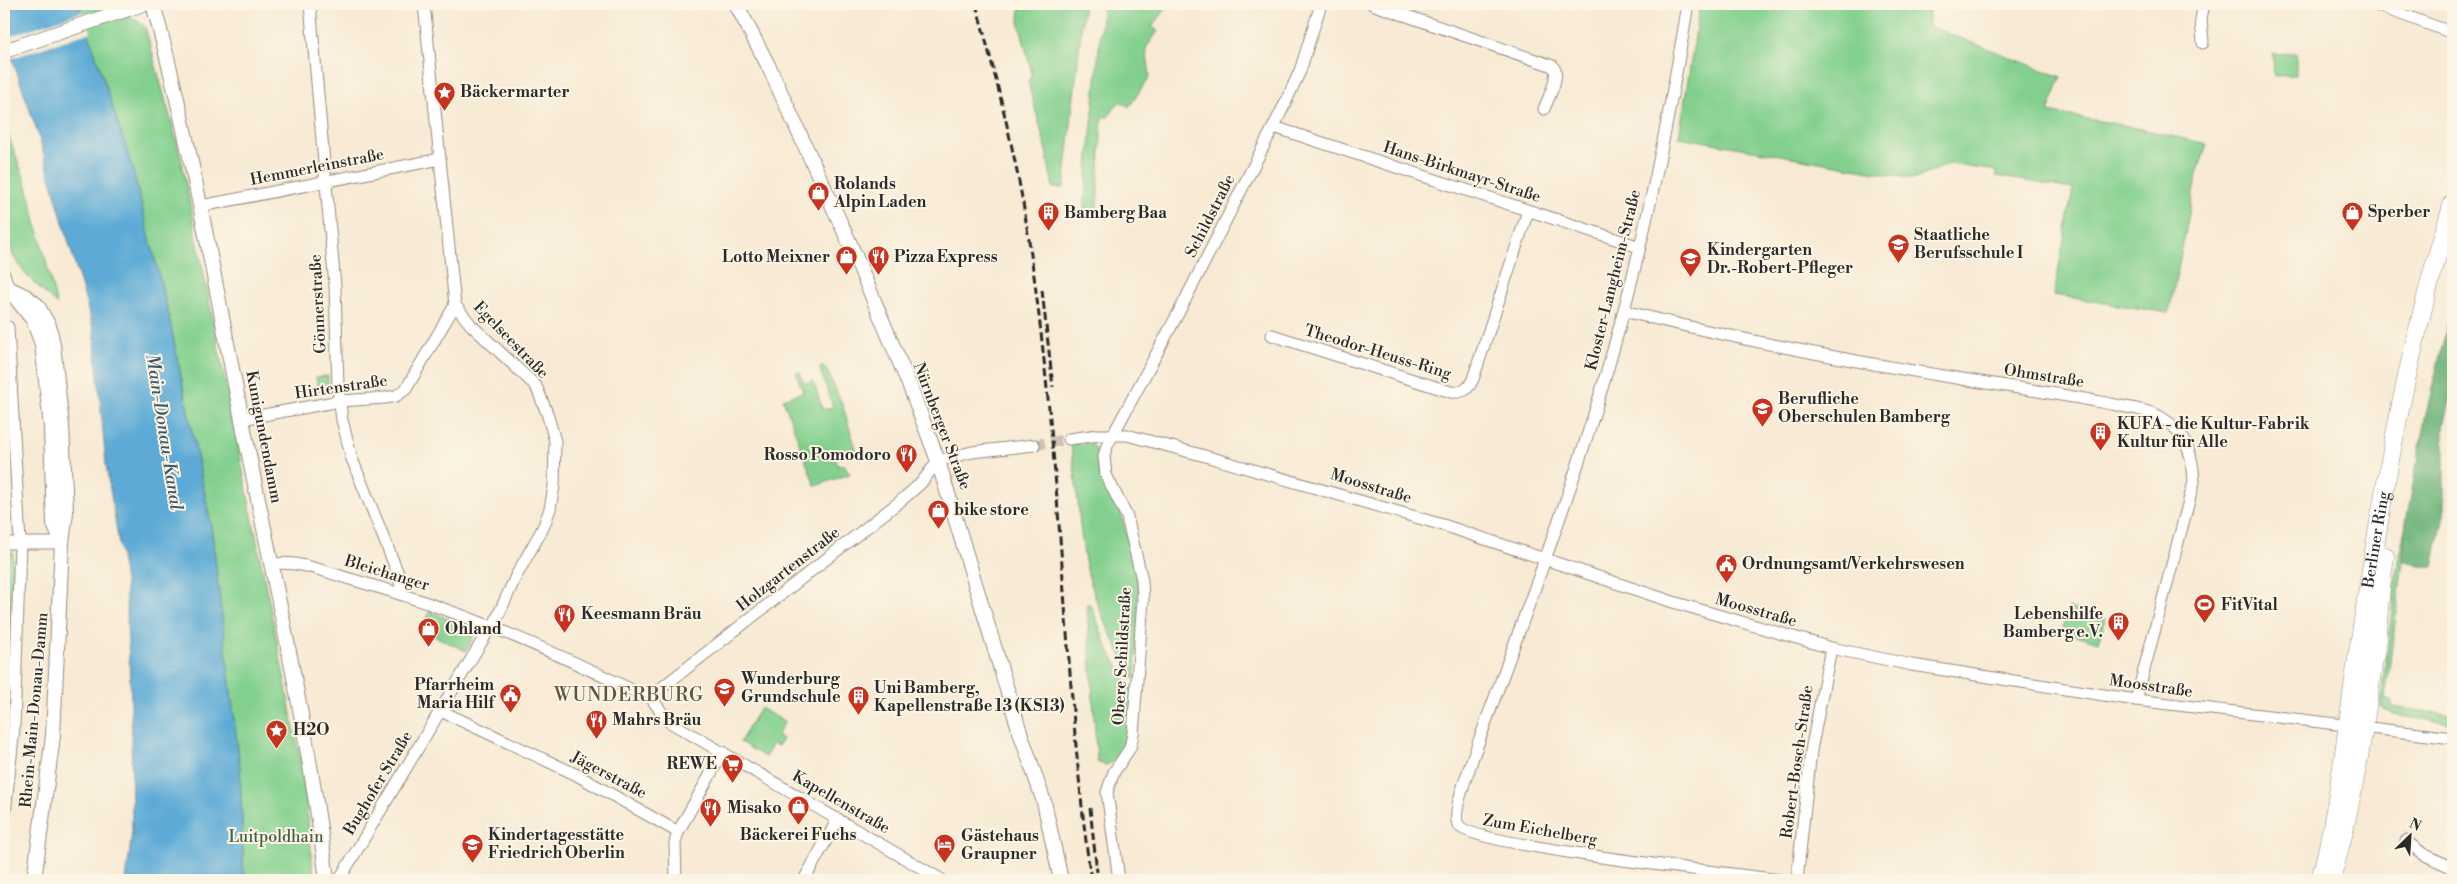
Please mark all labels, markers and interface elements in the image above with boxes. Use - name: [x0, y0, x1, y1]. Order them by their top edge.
- place icon: Bäckermarter: [432, 80, 456, 111]
- place label: Bäckermarter: [460, 82, 570, 102]
- street label: Hans-Birkmayr-Straße: [1381, 137, 1543, 207]
- street label: Hemmerleinstraße: [248, 144, 386, 190]
- street label: Schildstraße: [1181, 171, 1239, 261]
- place label: Rolands Alpin Laden: [833, 174, 927, 212]
- shop icon: Rolands Alpin Laden: [806, 181, 830, 212]
- street label: Kloster-Langheim-Straße: [1581, 188, 1645, 372]
- shop icon: Sperber: [2340, 200, 2364, 231]
- building icon: Bamberg Baa: [1036, 201, 1060, 232]
- place label: Sperber: [2368, 202, 2430, 222]
- place label: Bamberg Baa: [1064, 203, 1167, 223]
- place label: Staatliche Berufsschule I: [1914, 225, 2023, 263]
- school or university icon: Staatliche Berufsschule I: [1886, 232, 1910, 263]
- place label: Kindergarten Dr.-Robert-Pfleger: [1707, 240, 1853, 278]
- shop icon: Lotto Meixner: [834, 245, 858, 276]
- restaurant icon: Pizza Express: [866, 245, 890, 276]
- place label: Lotto Meixner: [722, 247, 830, 267]
- place label: Pizza Express: [894, 247, 998, 267]
- school or university icon: Kindergarten Dr.-Robert-Pfleger: [1679, 247, 1703, 278]
- street label: Gönnerstraße: [305, 254, 331, 354]
- street label: Egelseestraße: [469, 297, 553, 383]
- street label: Theodor-Heuss-Ring: [1302, 320, 1455, 384]
- water label: Main-Donau-Kanal: [140, 352, 188, 512]
- street label: Nürnberger Straße: [909, 360, 975, 492]
- street label: Ohmstraße: [2002, 360, 2086, 392]
- street label: Kunigundendamm: [241, 369, 287, 505]
- street label: Hirtenstraße: [293, 371, 389, 403]
- place label: Berufliche Oberschulen Bamberg: [1778, 389, 1951, 427]
- school or university icon: Berufliche Oberschulen Bamberg: [1750, 396, 1774, 427]
- place label: KUFA - die Kultur-Fabrik Kultur für Alle: [2117, 414, 2311, 452]
- building icon: KUFA - die Kultur-Fabrik Kultur für Alle: [2089, 421, 2113, 452]
- restaurant icon: Rosso Pomodoro: [895, 443, 919, 474]
- place label: Rosso Pomodoro: [764, 445, 891, 465]
- street label: Moosstraße: [1328, 464, 1414, 508]
- street label: Berliner Ring: [2358, 489, 2394, 591]
- shop icon: bike store: [926, 498, 950, 529]
- place label: bike store: [954, 500, 1029, 520]
- street label: Holzgartenstraße: [732, 522, 844, 616]
- street label: Bleichanger: [341, 550, 432, 595]
- public building icon: Ordnungsamt/Verkehrswesen: [1714, 552, 1738, 583]
- place label: Ordnungsamt/Verkehrswesen: [1742, 554, 1965, 574]
- street label: Obere Schildstraße: [1108, 586, 1136, 726]
- street label: Moosstraße: [1713, 589, 1799, 631]
- sports icon: FitVital: [2193, 593, 2217, 624]
- place label: FitVital: [2221, 595, 2279, 615]
- restaurant icon: Keesmann Bräu: [553, 602, 577, 633]
- place label: Keesmann Bräu: [581, 604, 702, 624]
- place label: Lebenshilfe Bamberg e.V.: [2003, 604, 2103, 642]
- street label: Rhein-Main-Donau-Damm: [15, 611, 53, 809]
- building icon: Lebenshilfe Bamberg e.V.: [2107, 611, 2131, 642]
- shop icon: Ohland: [417, 617, 441, 648]
- place label: Ohland: [445, 619, 502, 639]
- place label: Wunderburg Grundschule: [740, 669, 841, 707]
- street label: Moosstraße: [2108, 670, 2194, 702]
- place label: Pfarrheim Maria Hilf: [414, 675, 496, 713]
- school or university icon: Wunderburg Grundschule: [713, 676, 737, 707]
- place label: Uni Bamberg, Kapellenstraße 13 (KS13): [874, 678, 1065, 716]
- public building icon: Pfarrheim Maria Hilf: [498, 682, 522, 713]
- district label: WUNDERBURG: [553, 683, 704, 707]
- street label: Robert-Bosch-Straße: [1776, 684, 1818, 840]
- building icon: Uni Bamberg, Kapellenstraße 13 (KS13): [846, 685, 870, 716]
- restaurant icon: Mahrs Bräu: [584, 708, 608, 739]
- place label: Mahrs Bräu: [612, 710, 702, 730]
- place icon: H2O: [265, 718, 289, 749]
- place label: H2O: [293, 720, 329, 740]
- street label: Bughofer Straße: [339, 727, 417, 839]
- street label: Jägerstraße: [567, 746, 650, 803]
- supermarket icon: REWE: [721, 752, 745, 783]
- place label: REWE: [667, 754, 717, 774]
- street label: Kapellenstraße: [789, 766, 893, 838]
- shop icon: Bäckerei Fuchs: [786, 794, 810, 825]
- restaurant icon: Misako: [699, 796, 723, 827]
- place label: Misako: [727, 798, 782, 818]
- street label: Zum Eichelberg: [1481, 810, 1599, 850]
- north arrow: [2384, 812, 2434, 862]
- text: N: [2406, 815, 2424, 836]
- place label: Kindertagesstätte Friedrich Oberlin: [488, 825, 625, 863]
- place label: Bäckerei Fuchs: [740, 825, 856, 845]
- place label: Gästehaus Graupner: [961, 826, 1039, 864]
- park label: Luitpoldhain: [229, 827, 324, 847]
- school or university icon: Kindertagesstätte Friedrich Oberlin: [460, 832, 484, 863]
- hotel icon: Gästehaus Graupner: [933, 833, 957, 864]

